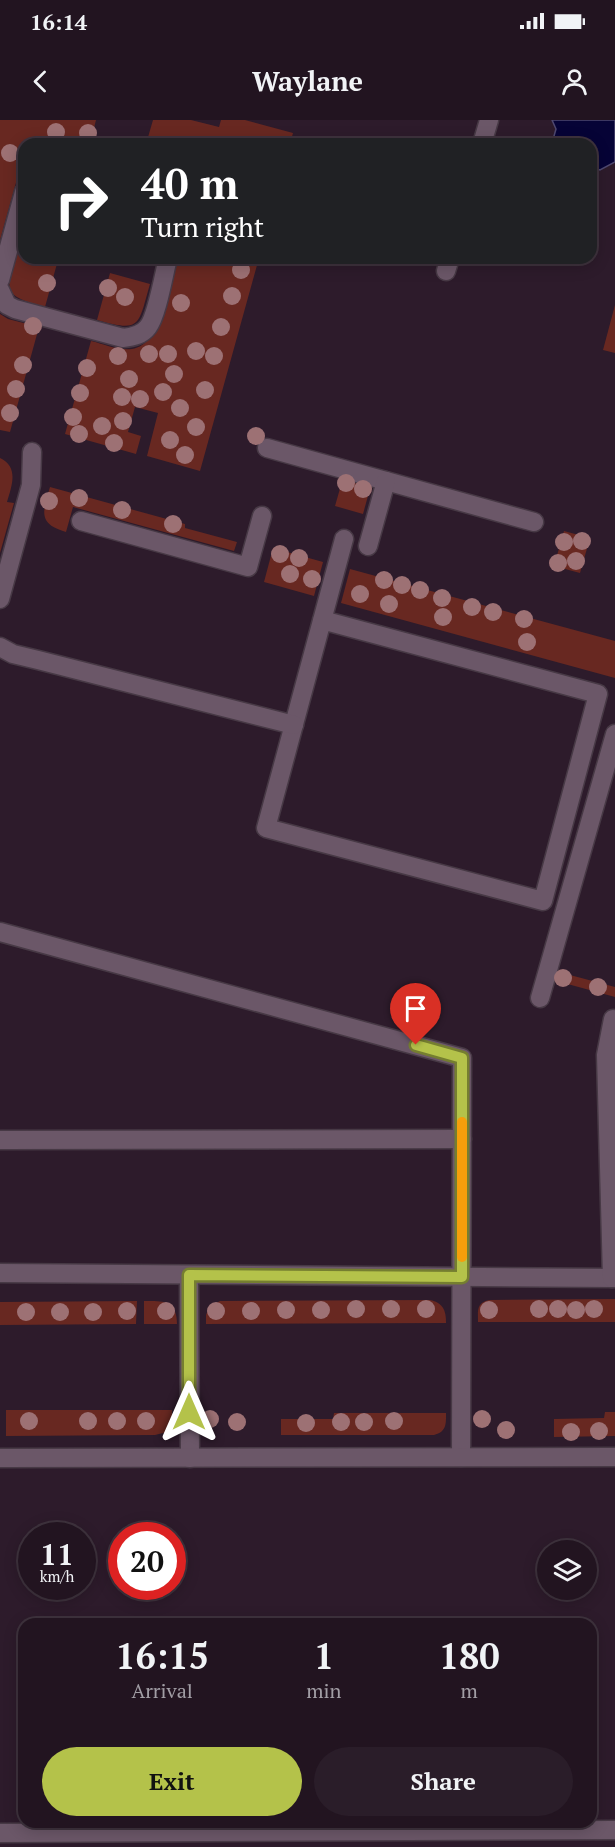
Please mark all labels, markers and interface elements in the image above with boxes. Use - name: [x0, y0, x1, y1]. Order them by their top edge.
- text: 16:14: [30, 7, 87, 36]
- text: Waylane: [252, 63, 363, 99]
- icon: back: [24, 65, 57, 98]
- icon: person: [558, 65, 591, 98]
- text: 40 m: [141, 155, 239, 211]
- icon: right: [42, 162, 120, 240]
- text: Turn right: [141, 209, 264, 245]
- pin: [390, 983, 441, 1045]
- icon: arrive: [399, 992, 432, 1025]
- position arrow: [157, 1380, 221, 1444]
- speed limit sign: 20: [108, 1522, 186, 1600]
- text: 11: [40, 1534, 74, 1574]
- map controls: [537, 1540, 597, 1600]
- button: layers: [537, 1540, 597, 1600]
- text: km/h: [40, 1566, 74, 1586]
- text: 16:15: [115, 1632, 209, 1679]
- text: 1: [314, 1632, 334, 1679]
- text: 180: [439, 1632, 500, 1679]
- text: Arrival: [131, 1677, 193, 1704]
- text: min: [306, 1677, 341, 1704]
- text: m: [461, 1677, 478, 1704]
- button: Exit: [42, 1747, 302, 1816]
- button: Share: [314, 1747, 573, 1816]

